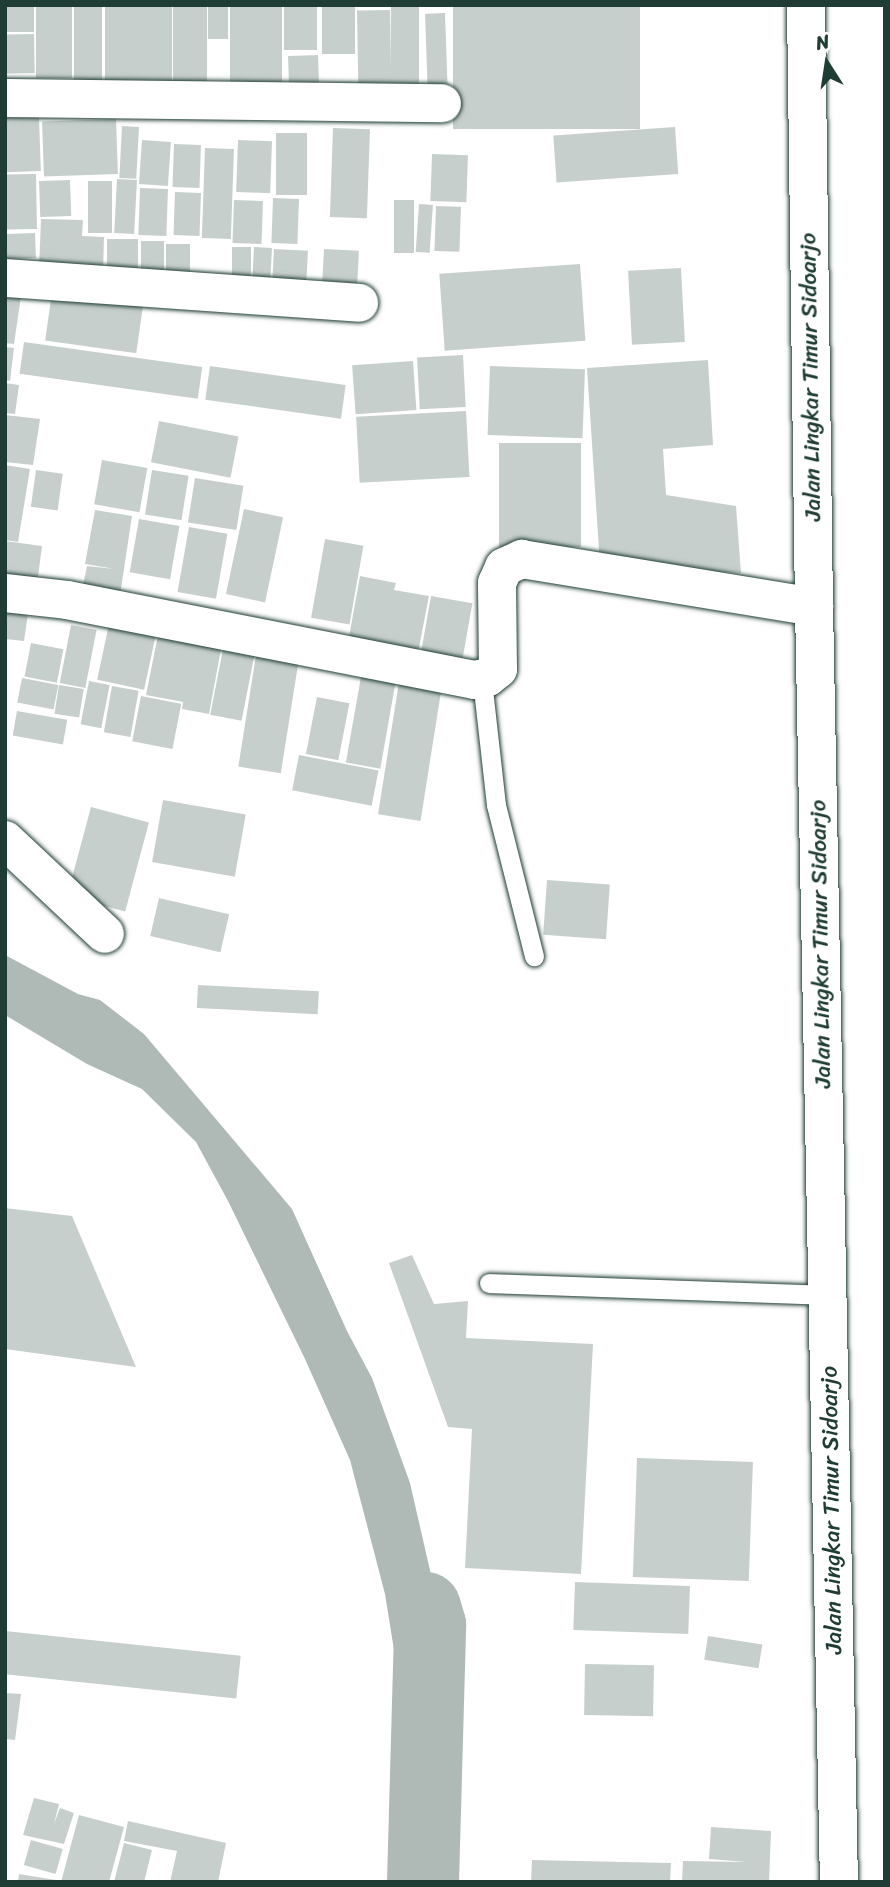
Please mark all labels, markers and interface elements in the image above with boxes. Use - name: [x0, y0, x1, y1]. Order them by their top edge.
- text: N: [813, 24, 832, 59]
- north arrow: [792, 28, 862, 98]
- street label: Jalan Lingkar Timur Sidoarjo: [795, 233, 827, 521]
- street label: Jalan Lingkar Timur Sidoarjo: [805, 800, 837, 1088]
- street label: Jalan Lingkar Timur Sidoarjo: [816, 1366, 848, 1654]

